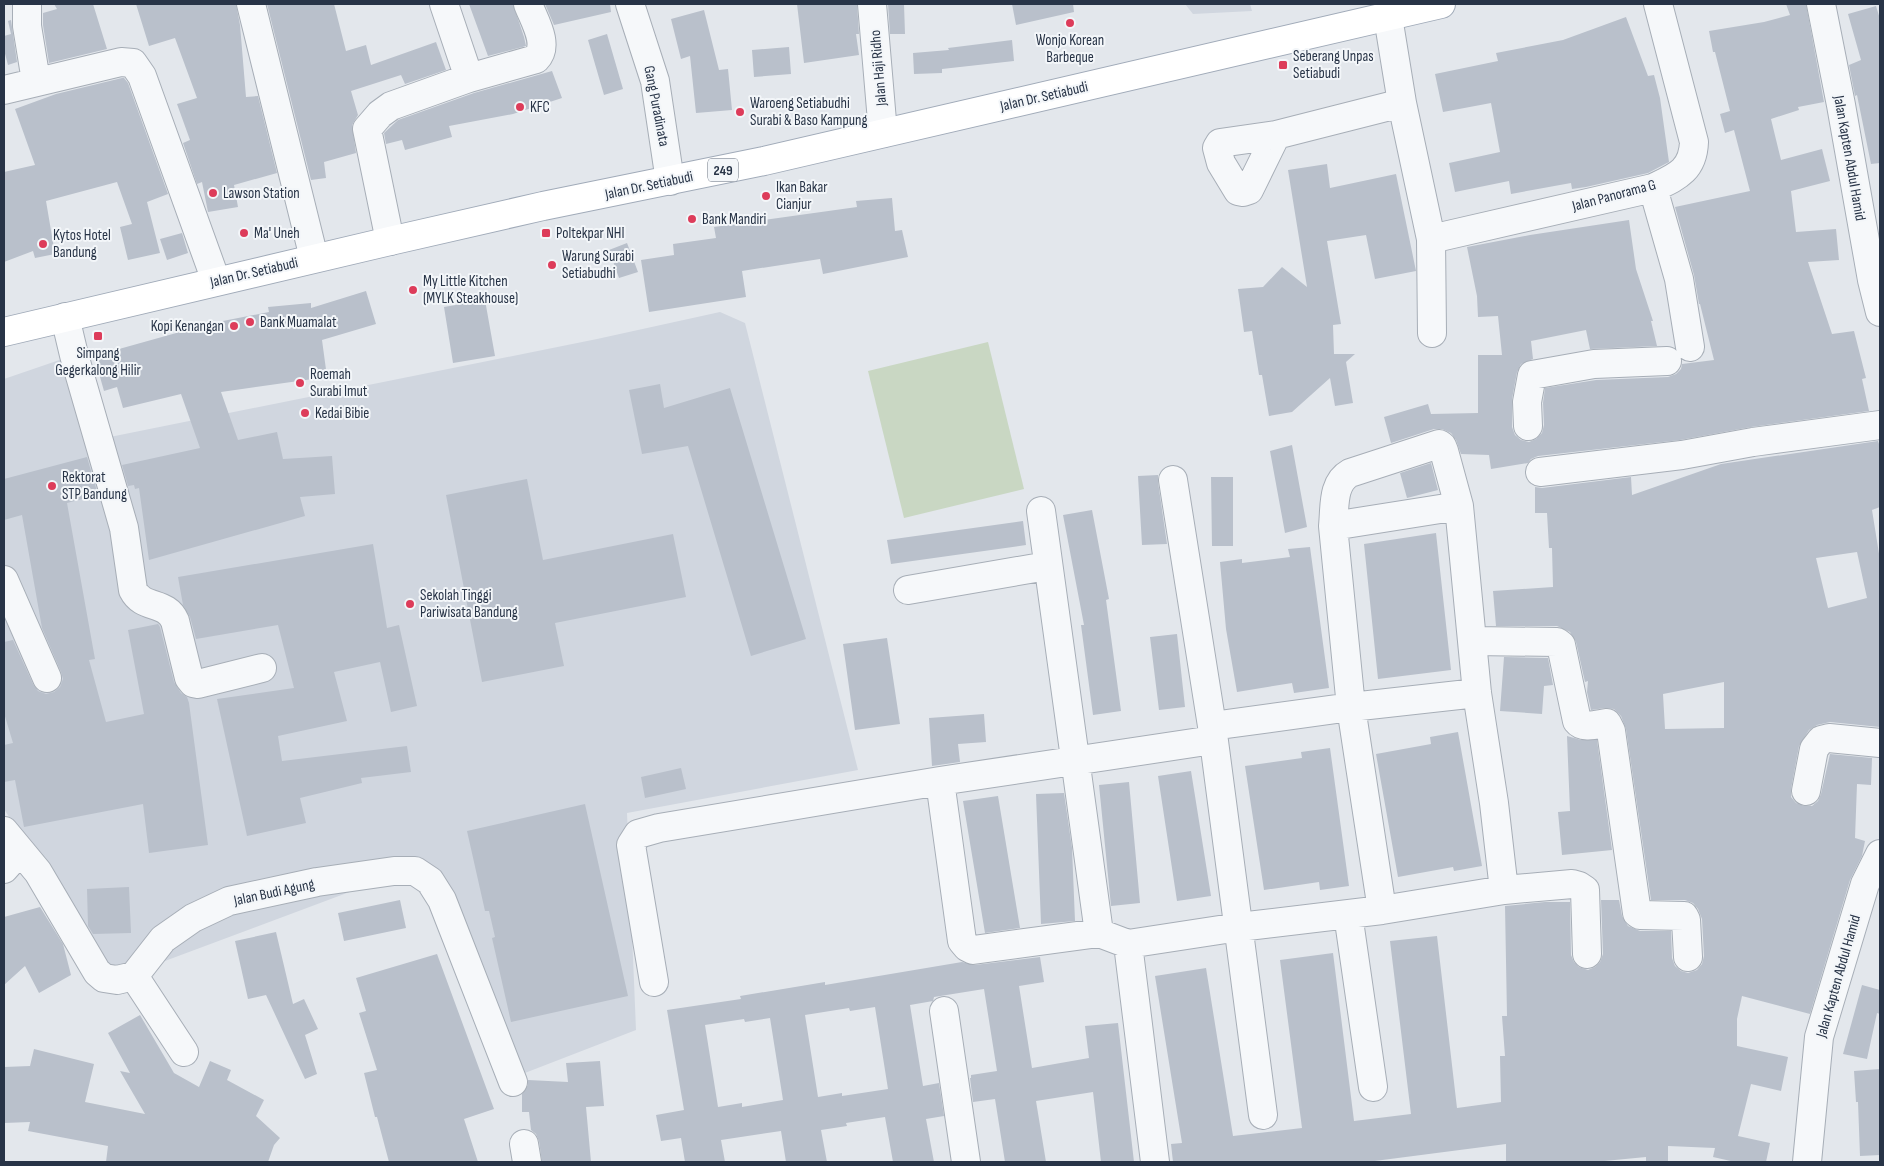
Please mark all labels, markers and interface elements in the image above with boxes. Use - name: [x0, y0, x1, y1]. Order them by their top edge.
- marker: Wonjo Korean Barbeque: [1064, 17, 1076, 29]
- street label: Jalan Haji Ridho: [866, 29, 891, 108]
- place label: Wonjo Korean Barbeque: [1036, 31, 1104, 67]
- place label: Seberang Unpas Setiabudi: [1293, 47, 1374, 83]
- marker: Seberang Unpas Setiabudi: [1277, 59, 1289, 71]
- street label: Gang Puradinata: [639, 64, 674, 148]
- street label: Jalan Dr. Setiabudi: [997, 77, 1090, 116]
- street label: Jalan Kapten Abdul Hamid: [1829, 93, 1870, 222]
- place label: Waroeng Setiabudhi Surabi & Baso Kampung: [750, 94, 867, 130]
- place label: KFC: [530, 98, 550, 117]
- marker: KFC: [514, 101, 526, 113]
- marker: Waroeng Setiabudhi Surabi & Baso Kampung: [734, 106, 746, 118]
- road number: 249: [708, 158, 738, 182]
- street label: Jalan Dr. Setiabudi: [602, 167, 695, 204]
- street label: Jalan Panorama G: [1569, 175, 1658, 216]
- place label: Ikan Bakar Cianjur: [776, 178, 828, 214]
- place label: Lawson Station: [223, 184, 300, 203]
- marker: Lawson Station: [207, 187, 219, 199]
- marker: Ikan Bakar Cianjur: [760, 190, 772, 202]
- place label: Bank Mandiri: [702, 210, 766, 229]
- marker: Bank Mandiri: [686, 213, 698, 225]
- place label: Ma' Uneh: [254, 224, 300, 243]
- place label: Poltekpar NHI: [556, 224, 625, 243]
- place label: Kytos Hotel Bandung: [53, 226, 111, 262]
- marker: Ma' Uneh: [238, 227, 250, 239]
- marker: Poltekpar NHI: [540, 227, 552, 239]
- marker: Kytos Hotel Bandung: [37, 238, 49, 250]
- place label: Warung Surabi Setiabudhi: [562, 247, 634, 283]
- street label: Jalan Dr. Setiabudi: [207, 253, 300, 292]
- marker: Warung Surabi Setiabudhi: [546, 259, 558, 271]
- place label: My Little Kitchen (MYLK Steakhouse): [423, 272, 518, 308]
- marker: My Little Kitchen (MYLK Steakhouse): [407, 284, 419, 296]
- place label: Bank Muamalat: [260, 313, 337, 332]
- marker: Bank Muamalat: [244, 316, 256, 328]
- place label: Kopi Kenangan: [151, 317, 224, 336]
- marker: Kopi Kenangan: [228, 320, 240, 332]
- marker: Simpang Gegerkalong Hilir: [92, 330, 104, 342]
- place label: Simpang Gegerkalong Hilir: [55, 344, 142, 380]
- place label: Roemah Surabi Imut: [310, 365, 368, 401]
- marker: Roemah Surabi Imut: [294, 377, 306, 389]
- place label: Kedai Bibie: [315, 404, 369, 423]
- marker: Kedai Bibie: [299, 407, 311, 419]
- place label: Rektorat STP Bandung: [62, 468, 127, 504]
- marker: Rektorat STP Bandung: [46, 480, 58, 492]
- place label: Sekolah Tinggi Pariwisata Bandung: [420, 586, 518, 622]
- marker: Sekolah Tinggi Pariwisata Bandung: [404, 598, 416, 610]
- street label: Jalan Budi Agung: [231, 875, 316, 911]
- street label: Jalan Kapten Abdul Hamid: [1812, 913, 1865, 1041]

